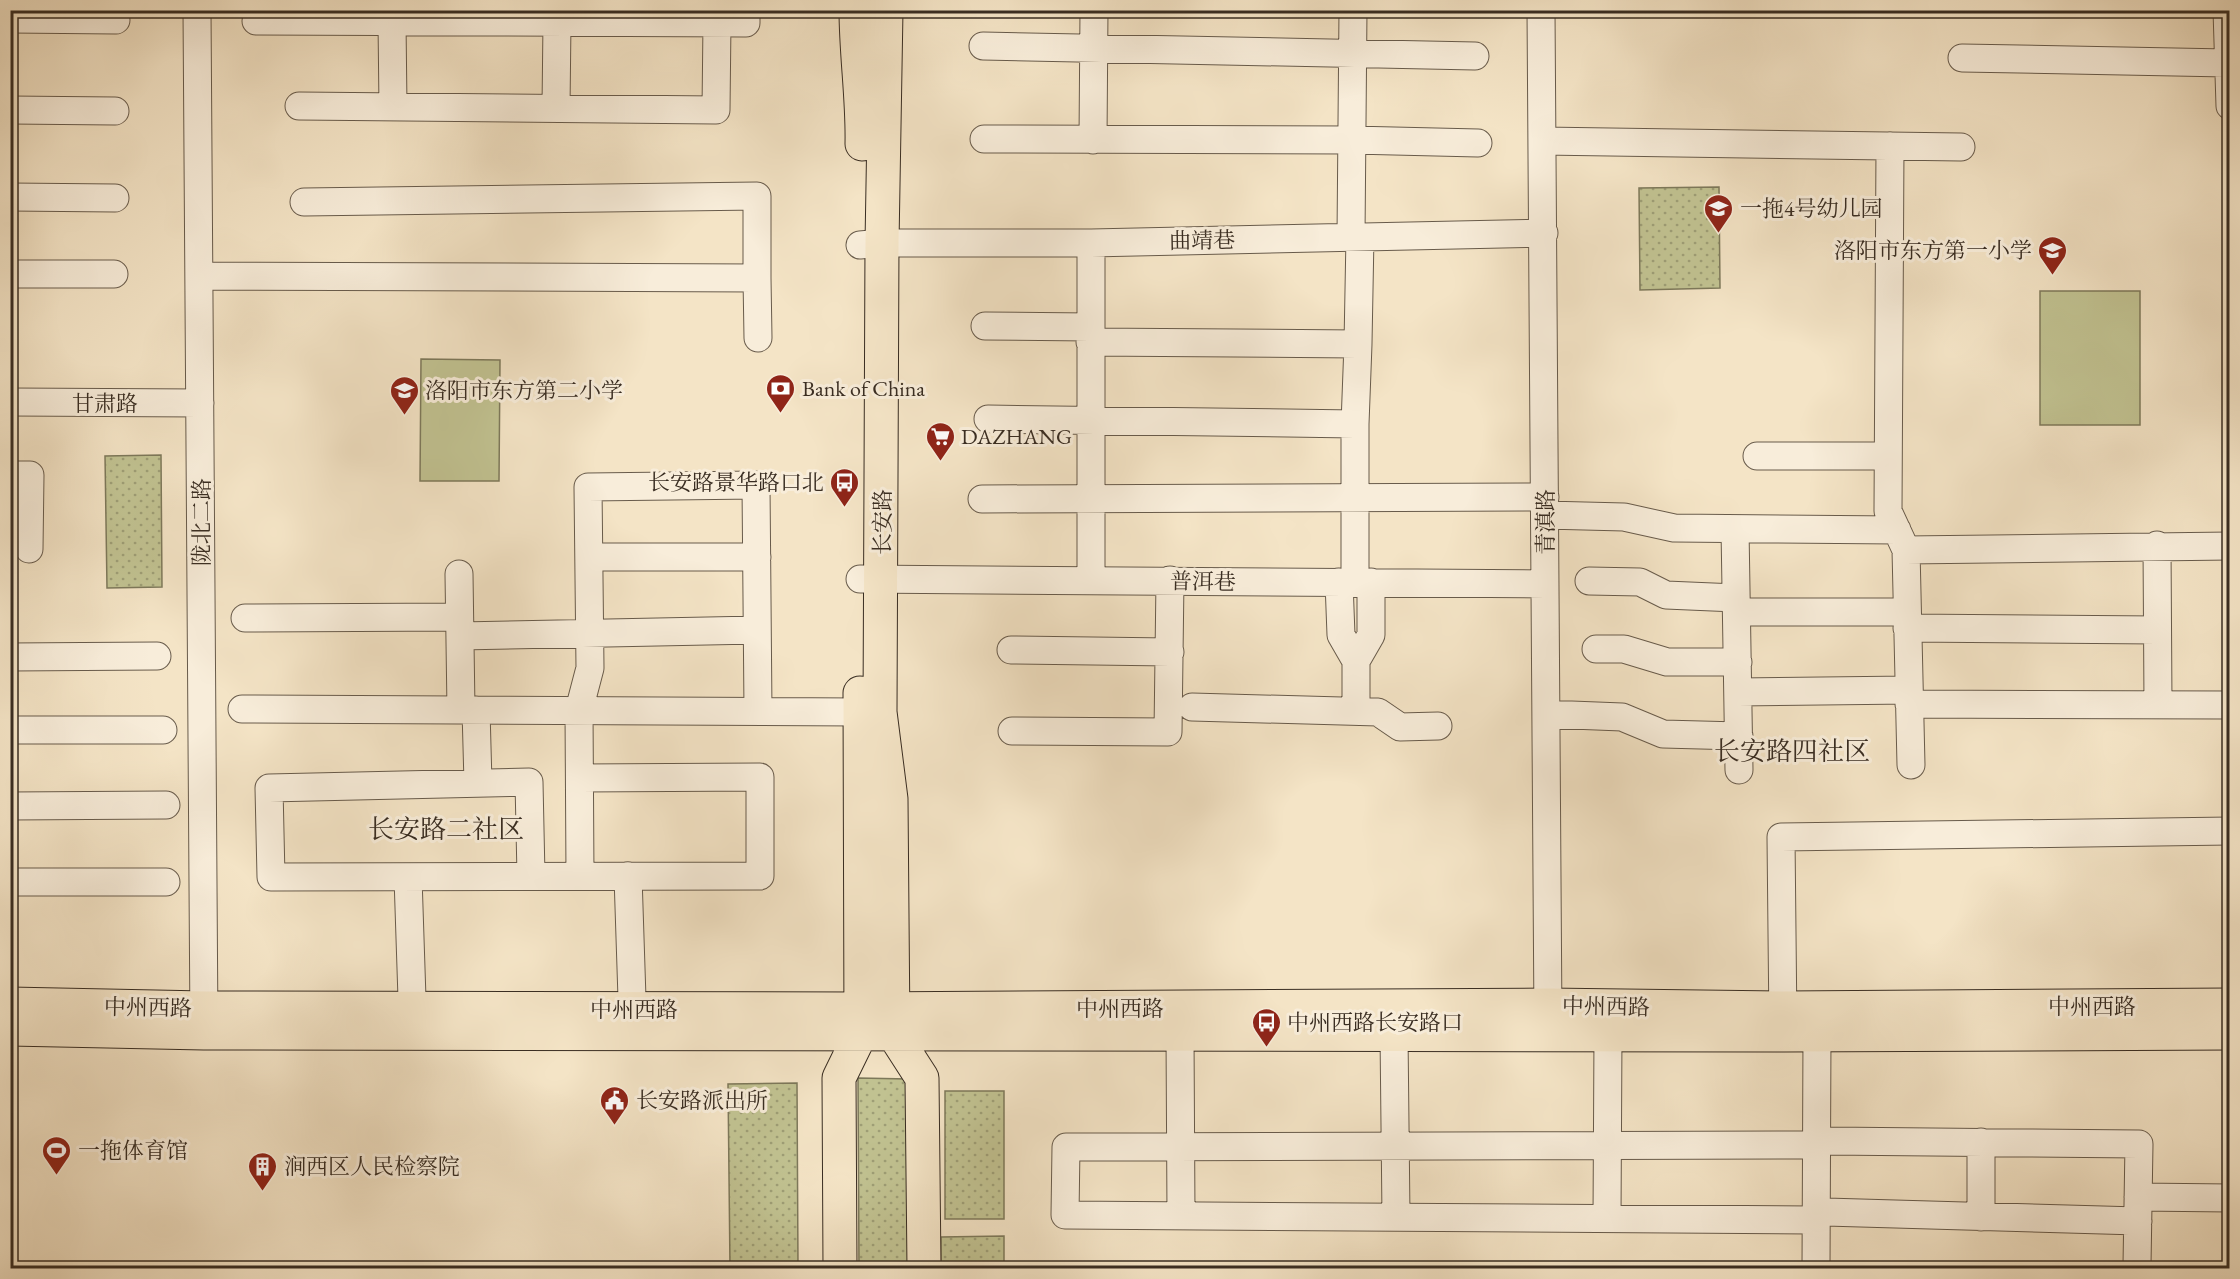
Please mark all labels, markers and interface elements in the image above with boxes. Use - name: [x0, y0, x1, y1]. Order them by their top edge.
- school or university icon: 一拖4号幼儿园: [1703, 192, 1735, 234]
- place label: 一拖4号幼儿园: [1740, 194, 1883, 223]
- street label: 曲靖巷: [1169, 225, 1235, 256]
- school or university icon: 洛阳市东方第一小学: [2037, 234, 2069, 276]
- place label: 洛阳市东方第一小学: [1834, 236, 2032, 265]
- bank icon: Bank of China: [765, 372, 797, 414]
- school or university icon: 洛阳市东方第二小学: [388, 374, 420, 416]
- place label: Bank of China: [802, 374, 925, 403]
- place label: 洛阳市东方第二小学: [425, 376, 623, 405]
- street label: 甘肃路: [72, 389, 138, 418]
- supermarket icon: DAZHANG: [924, 420, 956, 462]
- place label: DAZHANG: [961, 422, 1072, 451]
- bus stop icon: 长安路景华路口北: [829, 466, 861, 508]
- place label: 长安路景华路口北: [648, 468, 824, 497]
- street label: 陇北二路: [187, 478, 216, 566]
- street label: 长安路: [868, 489, 897, 555]
- street label: 青滇路: [1531, 489, 1560, 555]
- street label: 普洱巷: [1170, 566, 1236, 597]
- district label: 长安路四社区: [1714, 734, 1870, 768]
- district label: 长安路二社区: [368, 812, 524, 846]
- street label: 中州西路: [1562, 991, 1650, 1022]
- street label: 中州西路: [104, 992, 192, 1023]
- street label: 中州西路: [2048, 992, 2136, 1021]
- street label: 中州西路: [1076, 994, 1164, 1023]
- street label: 中州西路: [590, 995, 678, 1024]
- bus stop icon: 中州西路长安路口: [1250, 1006, 1282, 1048]
- place label: 中州西路长安路口: [1287, 1008, 1463, 1037]
- public building icon: 长安路派出所: [599, 1084, 631, 1126]
- place label: 长安路派出所: [636, 1086, 768, 1115]
- sports icon: 一拖体育馆: [41, 1134, 73, 1176]
- place label: 一拖体育馆: [78, 1136, 188, 1165]
- building icon: 涧西区人民检察院: [247, 1150, 279, 1192]
- place label: 涧西区人民检察院: [284, 1152, 460, 1181]

